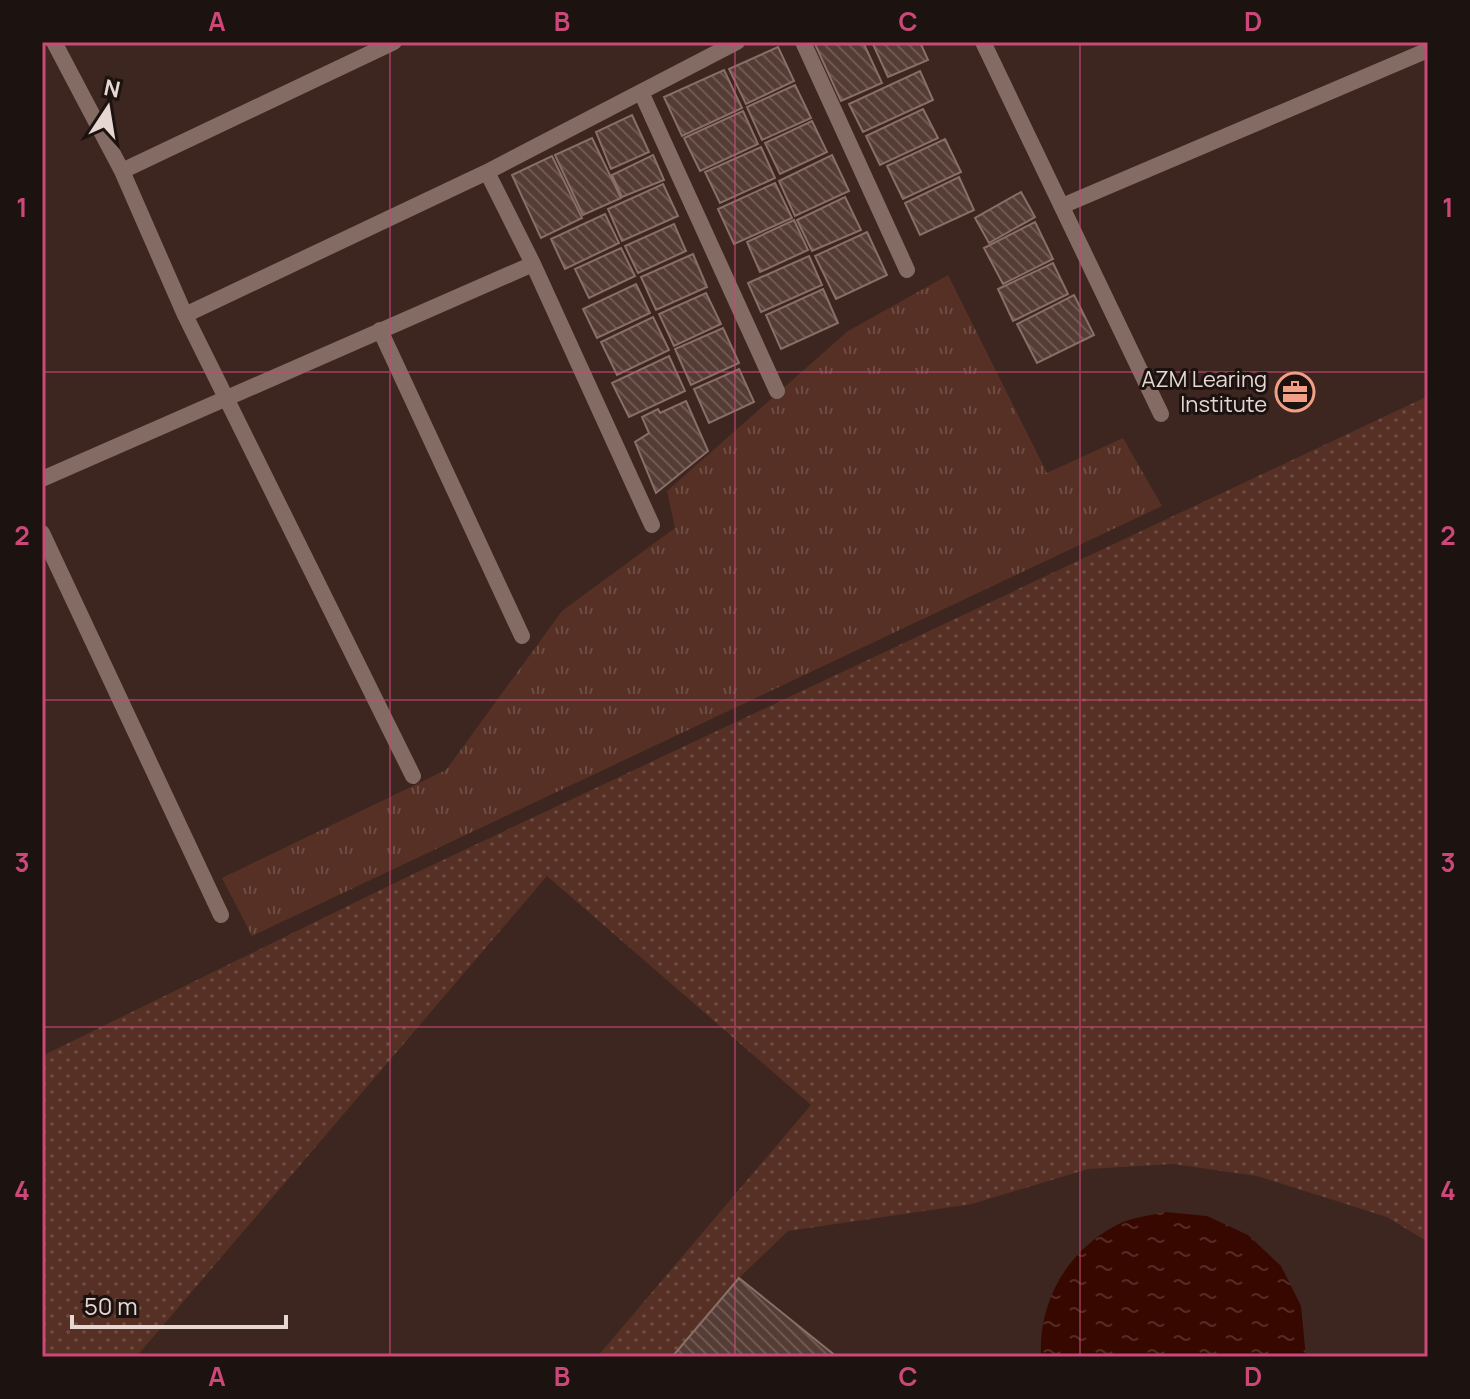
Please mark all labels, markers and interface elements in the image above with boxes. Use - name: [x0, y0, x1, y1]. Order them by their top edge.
- text: A: [208, 3, 226, 39]
- text: B: [554, 3, 570, 39]
- text: C: [898, 3, 918, 39]
- text: D: [1244, 3, 1262, 39]
- north arrow: [68, 68, 148, 148]
- text: N: [101, 72, 123, 105]
- text: 1: [16, 189, 28, 225]
- text: 1: [1442, 189, 1454, 225]
- place label: AZM Learing Institute: [1141, 364, 1267, 419]
- office icon: AZM Learing Institute: [1274, 371, 1316, 413]
- text: 2: [14, 517, 30, 553]
- text: 2: [1440, 517, 1456, 553]
- text: 3: [14, 844, 30, 880]
- text: 3: [1440, 844, 1456, 880]
- text: 4: [14, 1172, 30, 1208]
- text: 4: [1440, 1172, 1456, 1208]
- scale bar: [72, 1279, 286, 1329]
- text: 50 m: [84, 1289, 138, 1322]
- text: A: [208, 1358, 226, 1394]
- text: B: [554, 1358, 570, 1394]
- text: C: [898, 1358, 918, 1394]
- text: D: [1244, 1358, 1262, 1394]

